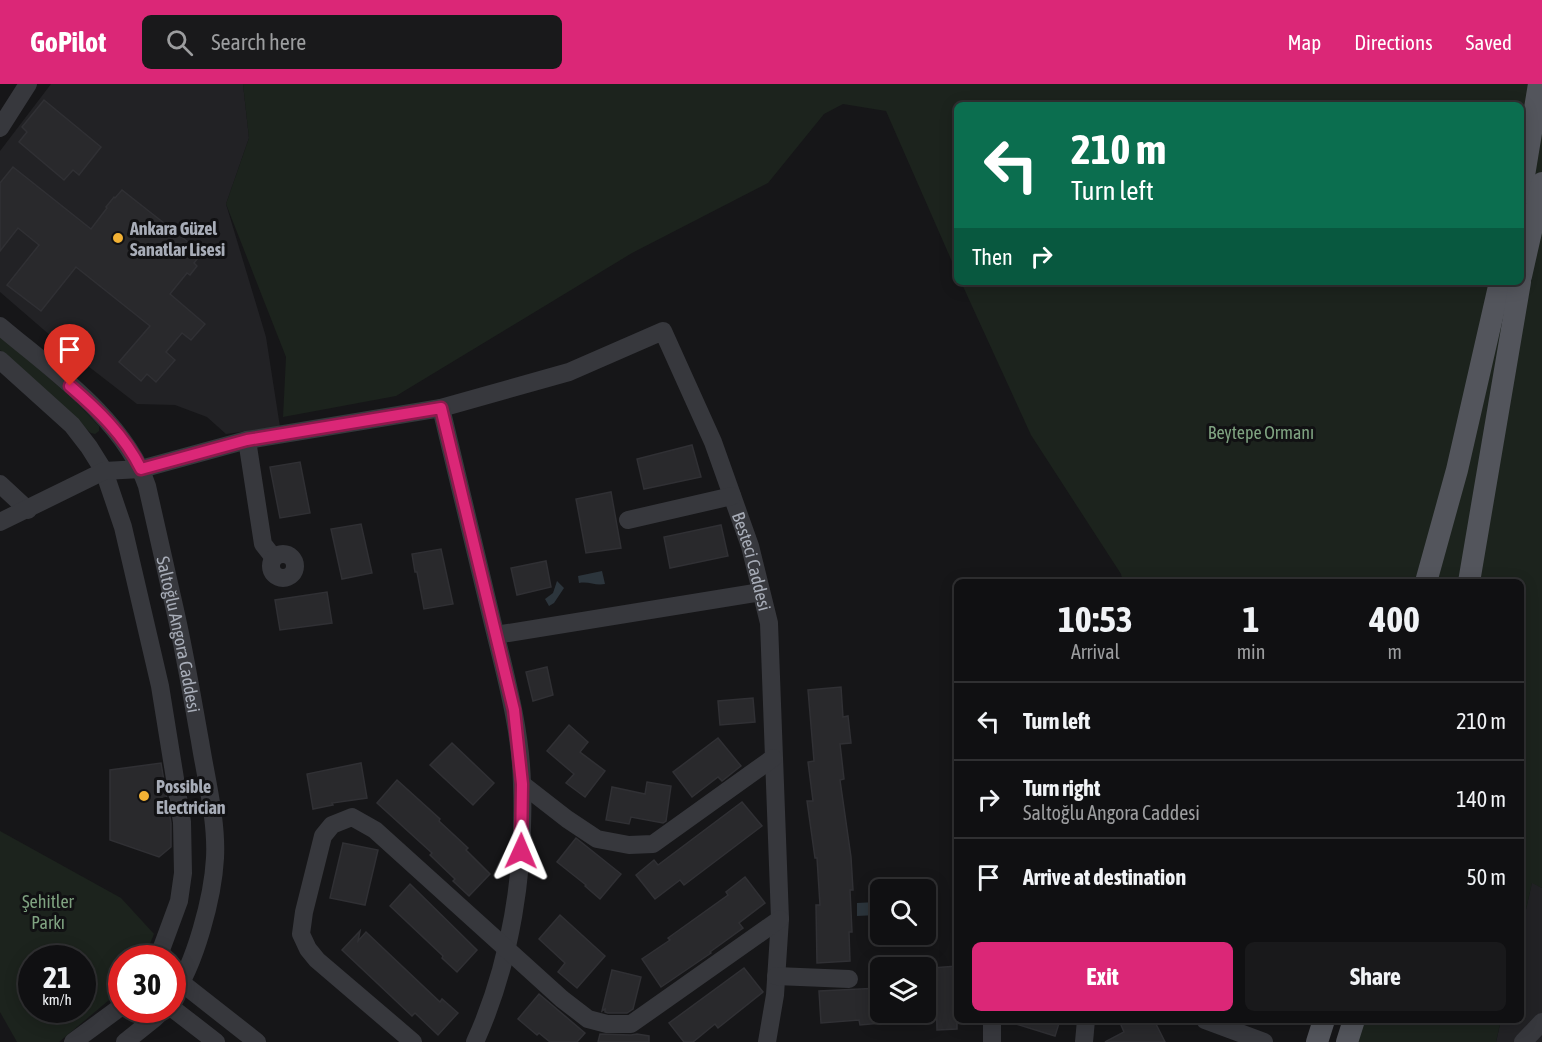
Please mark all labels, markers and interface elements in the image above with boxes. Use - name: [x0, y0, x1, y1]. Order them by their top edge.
- search box: [142, 15, 562, 69]
- text: GoPilot: [30, 26, 106, 58]
- icon: search: [163, 26, 196, 59]
- text: Search here: [211, 29, 306, 55]
- text: Map: [1287, 30, 1321, 54]
- text: Directions: [1354, 30, 1433, 54]
- text: Saved: [1466, 30, 1512, 54]
- text: 210 m: [1071, 125, 1166, 173]
- icon: left: [972, 126, 1050, 204]
- text: Turn left: [1071, 175, 1154, 206]
- place label: Ankara Güzel Sanatlar Lisesi: [129, 218, 225, 260]
- marker: Ankara Güzel Sanatlar Lisesi: [111, 231, 125, 245]
- icon: right: [1025, 240, 1058, 273]
- text: Then: [972, 244, 1013, 270]
- pin: [44, 324, 95, 386]
- icon: arrive: [53, 333, 86, 366]
- park label: Beytepe Ormanı: [1208, 422, 1314, 443]
- street label: Besteci Caddesi: [728, 509, 776, 613]
- street label: Saltoğlu Angora Caddesi: [153, 554, 205, 714]
- text: 10:53: [1058, 598, 1133, 640]
- text: 1: [1243, 598, 1259, 640]
- text: 400: [1369, 598, 1420, 640]
- text: Arrival: [1071, 640, 1120, 663]
- text: min: [1237, 640, 1265, 663]
- text: m: [1387, 640, 1402, 663]
- icon: left: [972, 705, 1005, 738]
- text: Turn left: [1023, 708, 1090, 734]
- text: 210 m: [1456, 708, 1506, 734]
- text: Turn right: [1023, 775, 1100, 801]
- place label: Possible Electrician: [156, 776, 226, 818]
- icon: right: [972, 783, 1005, 816]
- text: 140 m: [1456, 786, 1506, 812]
- marker: Possible Electrician: [137, 789, 151, 803]
- text: Saltoğlu Angora Caddesi: [1023, 801, 1200, 824]
- position arrow: [489, 819, 553, 883]
- icon: arrive: [972, 861, 1005, 894]
- text: Arrive at destination: [1023, 864, 1186, 890]
- text: 50 m: [1466, 864, 1506, 890]
- map controls: [870, 879, 936, 1023]
- button: search: [870, 879, 936, 945]
- park label: Şehitler Parkı: [22, 891, 75, 933]
- button: Exit: [972, 942, 1233, 1011]
- button: Share: [1245, 942, 1506, 1011]
- speed limit sign: 30: [108, 945, 186, 1023]
- button: layers: [870, 957, 936, 1023]
- text: 21: [43, 960, 71, 994]
- text: km/h: [42, 991, 72, 1008]

